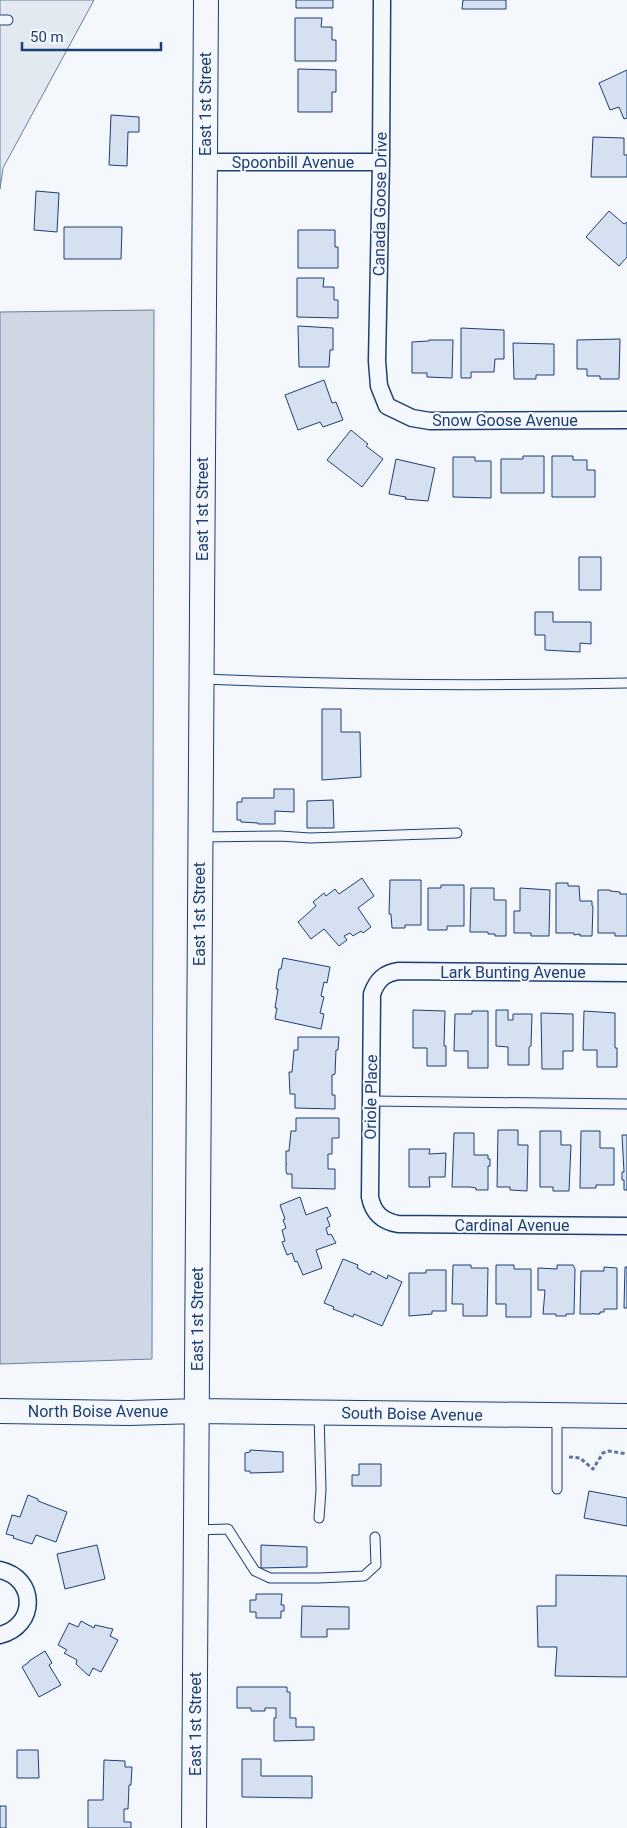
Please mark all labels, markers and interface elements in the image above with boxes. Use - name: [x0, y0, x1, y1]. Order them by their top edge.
- scale bar: [22, 20, 161, 52]
- text: 50 m: [30, 28, 64, 46]
- street label: East 1st Street: [196, 52, 215, 156]
- street label: Canada Goose Drive: [369, 132, 391, 276]
- street label: Spoonbill Avenue: [232, 153, 354, 172]
- street label: Snow Goose Avenue: [432, 411, 578, 430]
- street label: East 1st Street: [193, 457, 212, 561]
- street label: East 1st Street: [190, 862, 209, 966]
- street label: Lark Bunting Avenue: [440, 963, 586, 982]
- street label: Oriole Place: [361, 1054, 381, 1140]
- street label: Cardinal Avenue: [454, 1216, 570, 1235]
- street label: East 1st Street: [188, 1267, 207, 1371]
- street label: North Boise Avenue: [28, 1402, 168, 1421]
- street label: South Boise Avenue: [341, 1403, 483, 1425]
- street label: East 1st Street: [186, 1672, 205, 1776]

